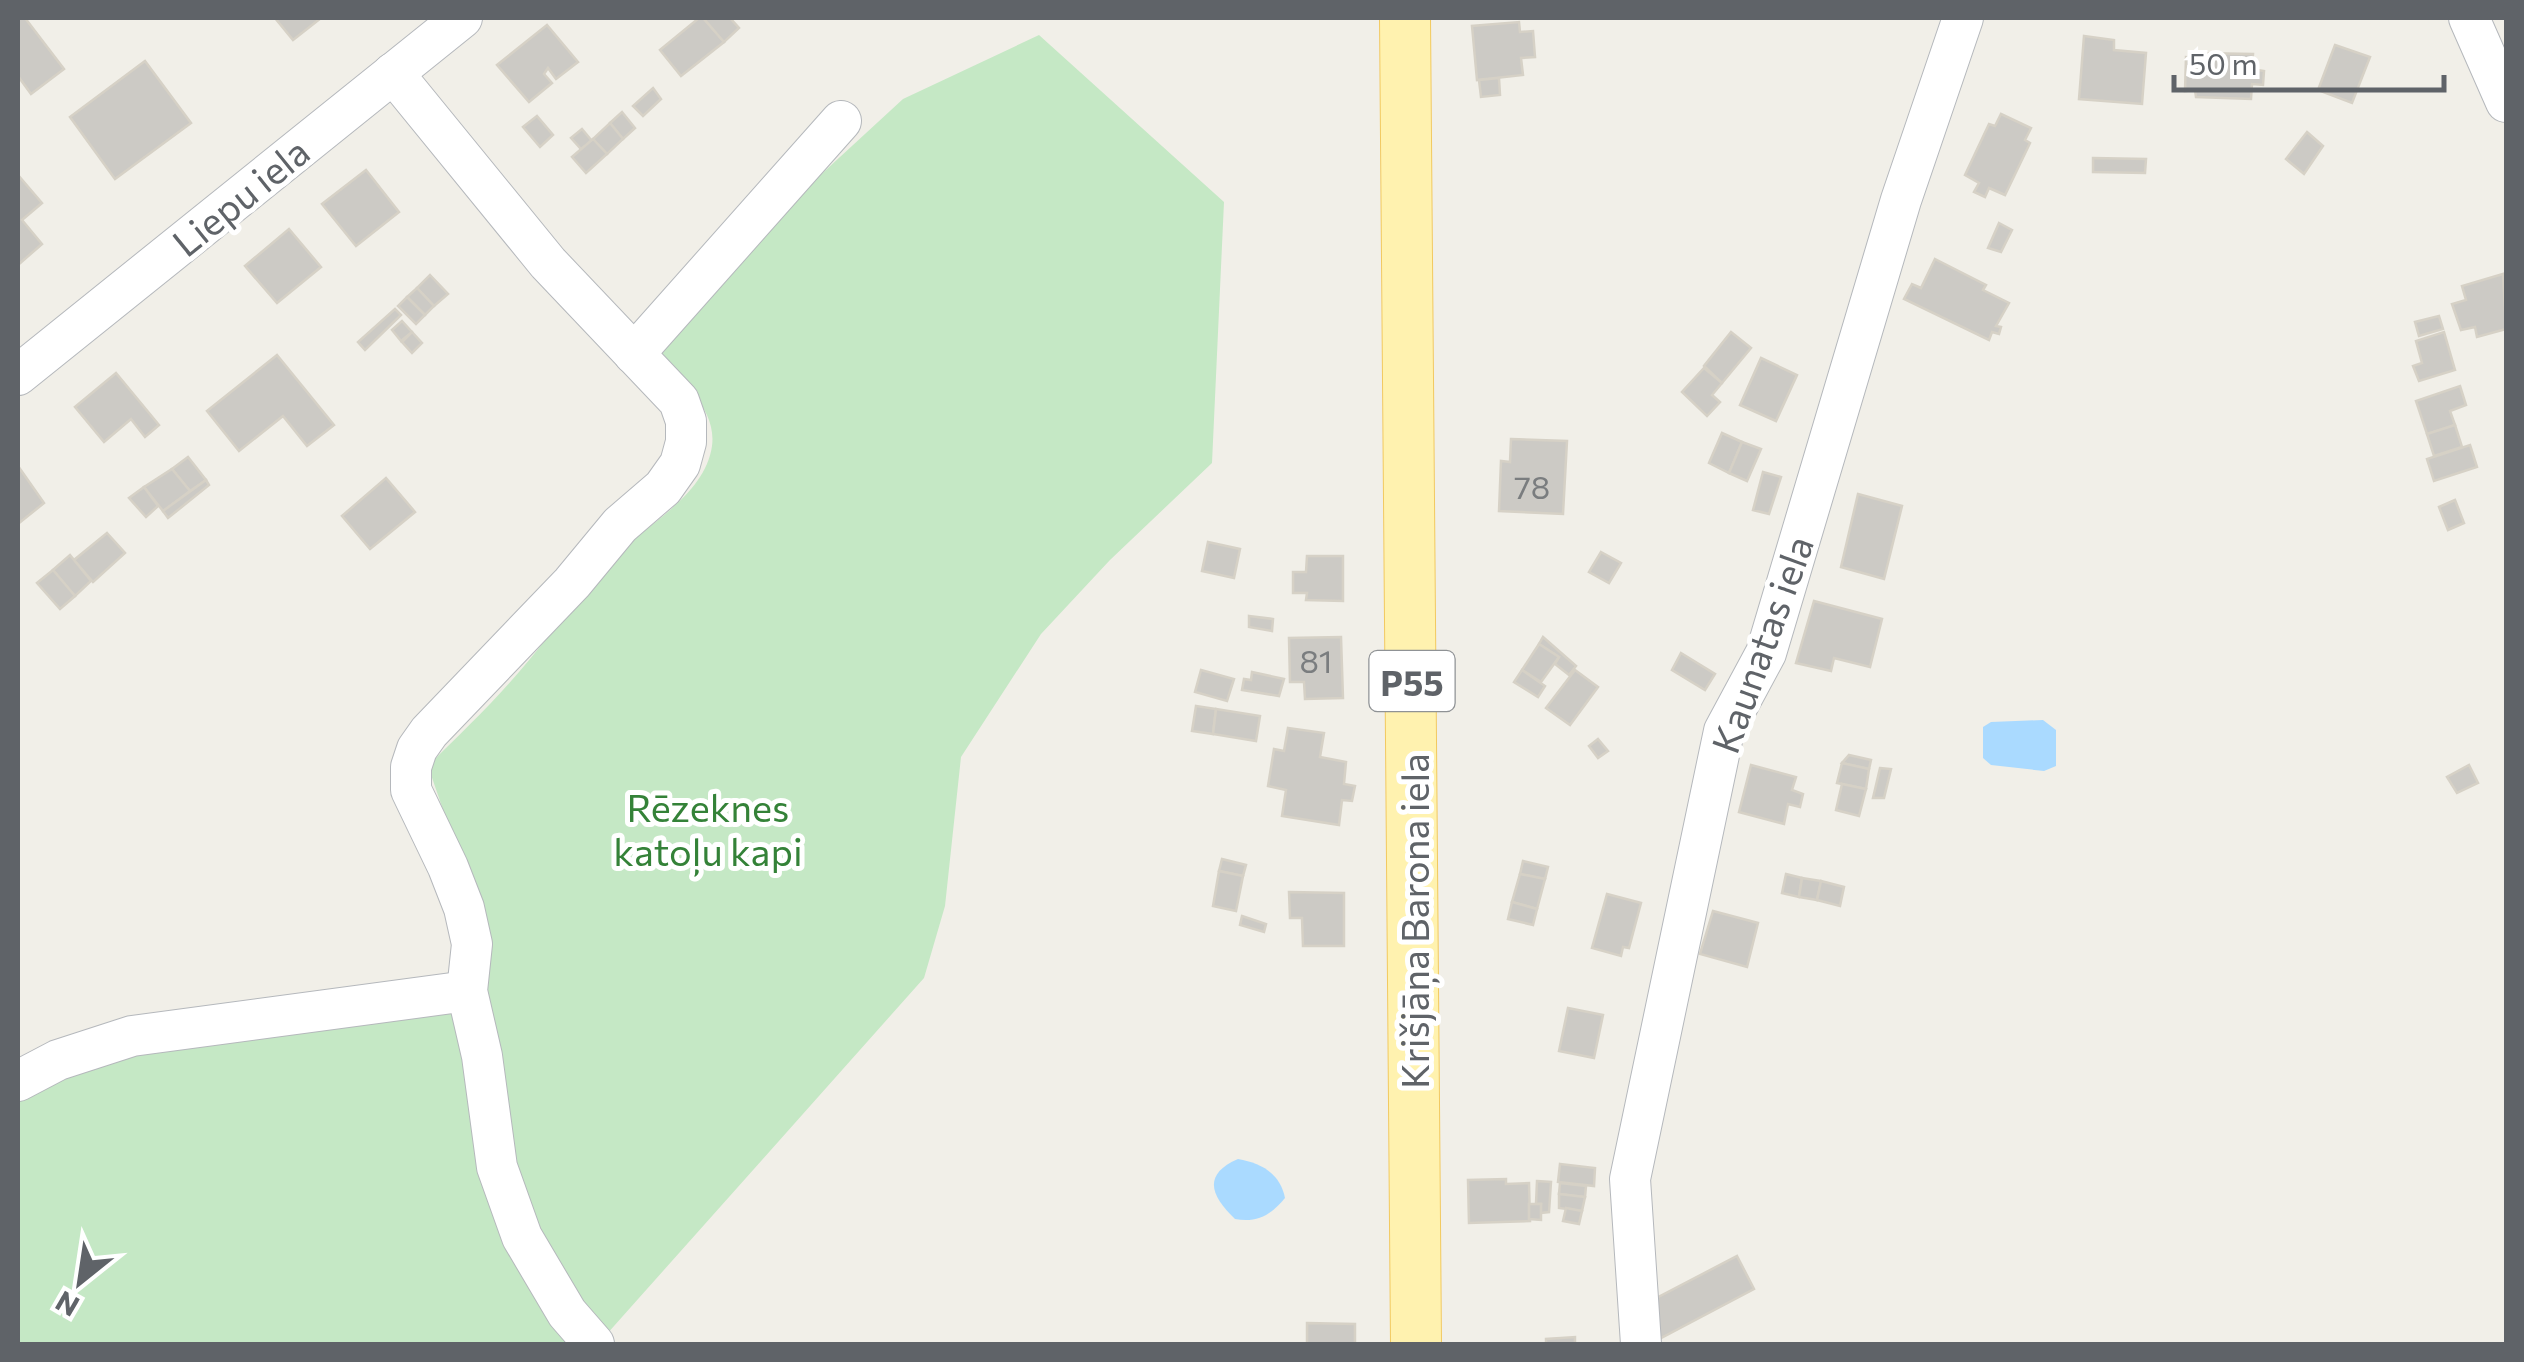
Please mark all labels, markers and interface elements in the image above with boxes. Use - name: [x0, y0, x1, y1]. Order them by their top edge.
- scale bar: [2174, 30, 2444, 92]
- text: 50 m: [2189, 44, 2258, 81]
- street label: Liepu iela: [162, 127, 318, 265]
- house number: 78: [1514, 466, 1550, 506]
- street label: Kaunatas iela: [1700, 529, 1822, 759]
- house number: 81: [1299, 640, 1333, 680]
- road number: P55: [1370, 651, 1454, 711]
- street label: Krišjāņa Barona iela: [1390, 753, 1440, 1089]
- park label: Rēzeknes katoļu kapi: [613, 783, 803, 877]
- north arrow: [30, 1232, 130, 1332]
- text: N: [49, 1285, 85, 1324]

